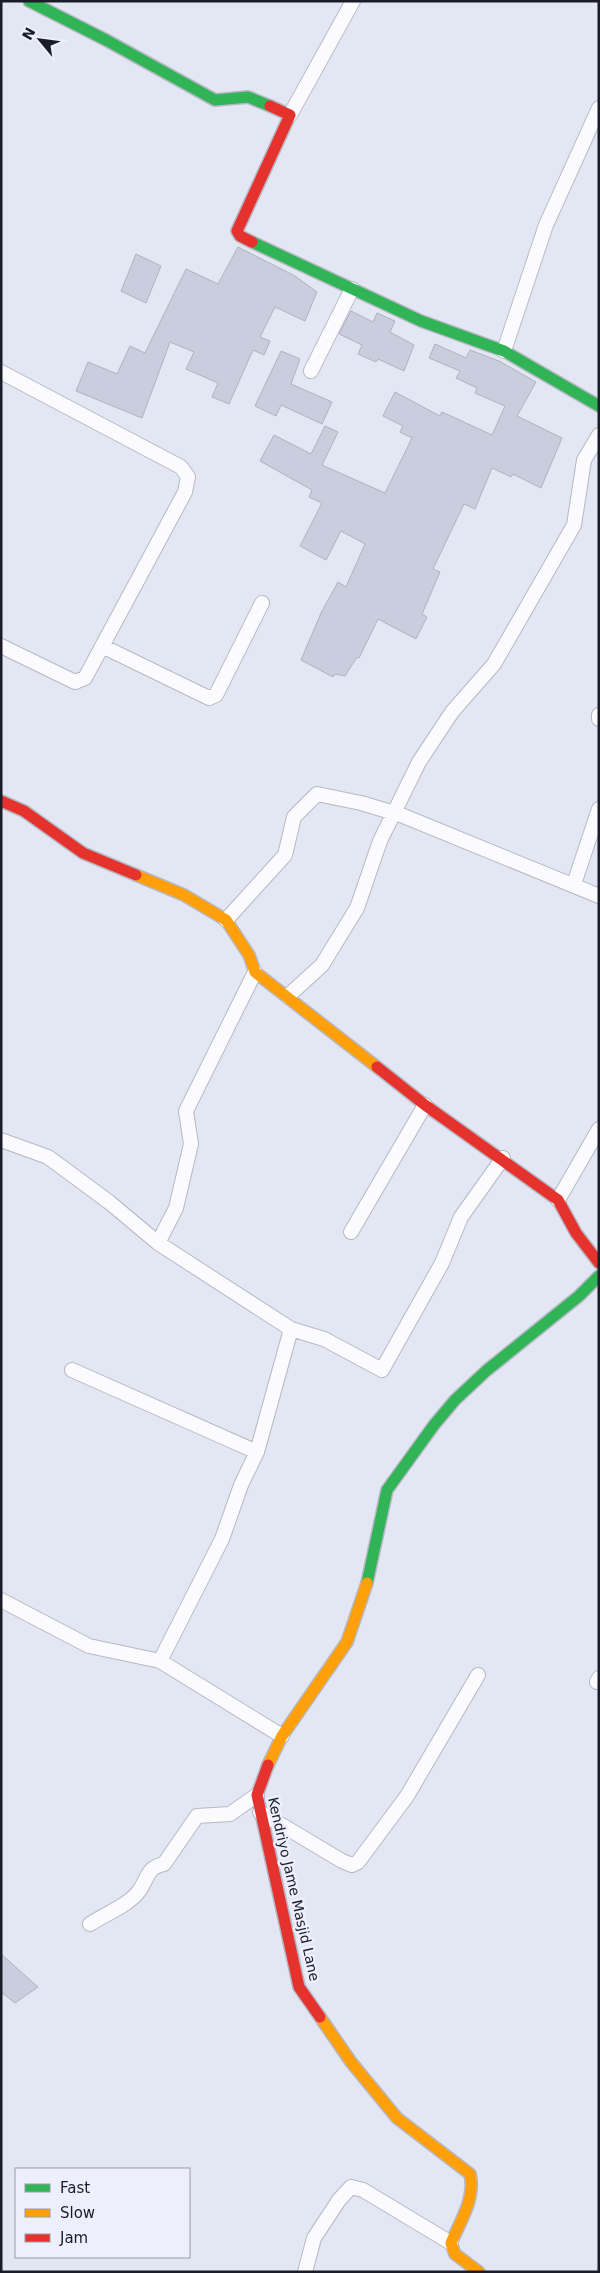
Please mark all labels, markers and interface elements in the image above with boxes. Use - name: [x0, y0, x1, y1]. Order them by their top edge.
- north arrow: [15, 15, 65, 65]
- text: N: [19, 25, 38, 43]
- street label: Kendriyo Jame Masjid Lane: [265, 1796, 323, 1982]
- legend: [15, 2168, 190, 2258]
- text: Fast: [60, 2179, 90, 2197]
- text: Slow: [60, 2204, 95, 2222]
- text: Jam: [59, 2229, 88, 2247]

